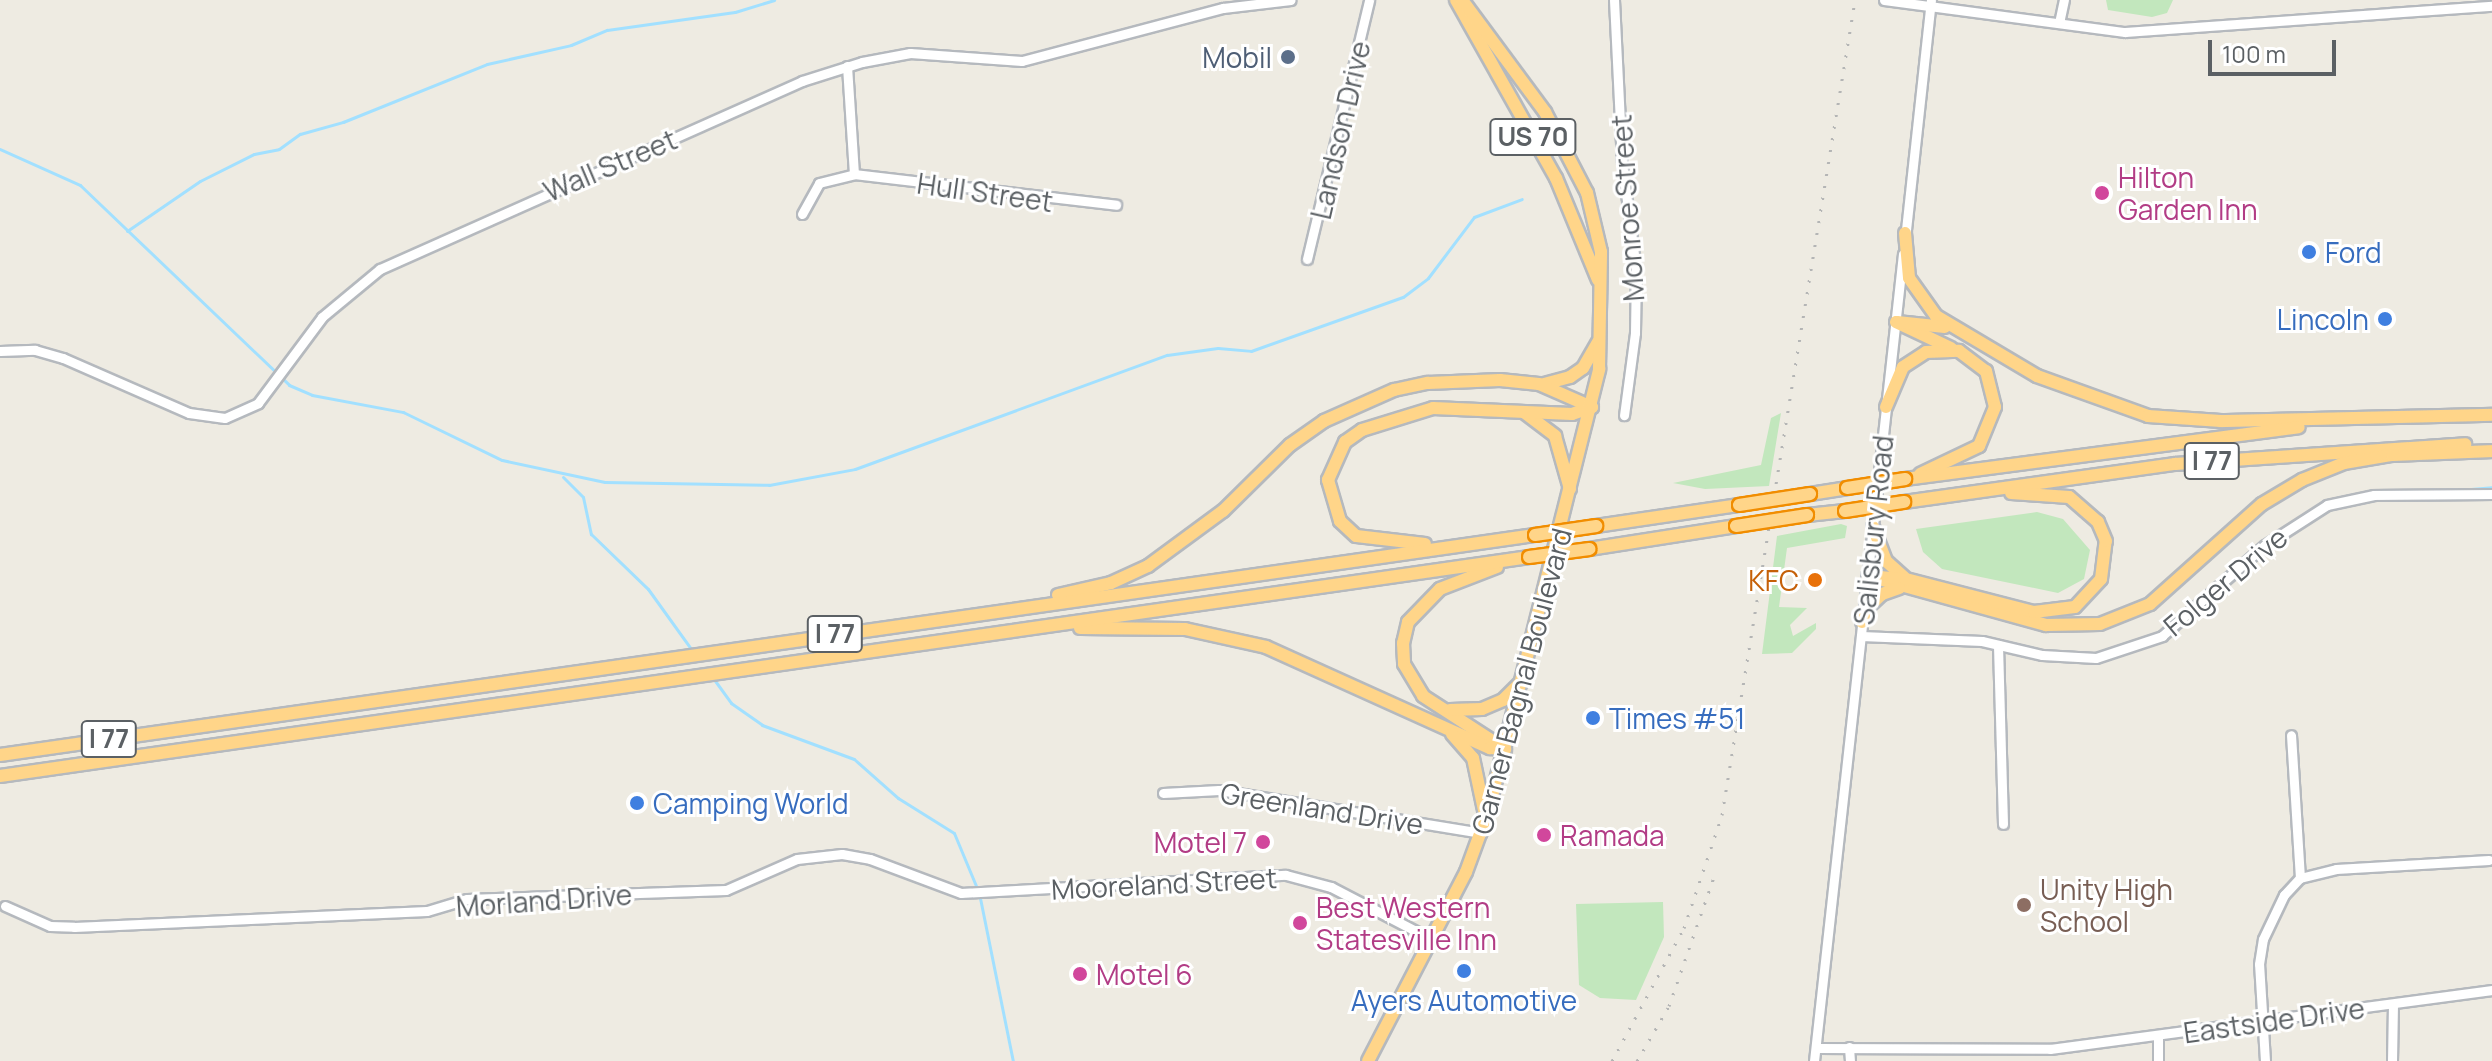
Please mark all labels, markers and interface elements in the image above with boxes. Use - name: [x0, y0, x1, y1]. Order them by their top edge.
- scale bar: [2212, 24, 2340, 74]
- text: 100 m: [2222, 37, 2286, 70]
- street label: Landson Drive: [1303, 38, 1377, 222]
- place label: Mobil: [1202, 40, 1272, 74]
- marker: Mobil: [1279, 48, 1297, 66]
- street label: Monroe Street: [1604, 113, 1650, 303]
- road number: US 70: [1489, 115, 1577, 159]
- street label: Wall Street: [538, 122, 682, 208]
- place label: Hilton Garden Inn: [2118, 160, 2258, 226]
- street label: Hull Street: [915, 166, 1055, 218]
- marker: Hilton Garden Inn: [2093, 184, 2111, 202]
- place label: Ford: [2325, 235, 2382, 269]
- marker: Ford: [2300, 243, 2318, 261]
- place label: Lincoln: [2277, 302, 2369, 336]
- marker: Lincoln: [2376, 310, 2394, 328]
- street label: Salisbury Road: [1846, 434, 1900, 626]
- road number: I 77: [2182, 439, 2242, 483]
- street label: Folger Drive: [2156, 520, 2294, 642]
- street label: Garner Bagnal Boulevard: [1464, 524, 1578, 838]
- place label: KFC: [1748, 563, 1799, 597]
- marker: KFC: [1806, 571, 1824, 589]
- road number: I 77: [805, 612, 865, 656]
- place label: Times #51: [1609, 701, 1745, 735]
- marker: Times #51: [1584, 709, 1602, 727]
- road number: I 77: [79, 717, 139, 761]
- street label: Greenland Drive: [1218, 775, 1426, 841]
- place label: Camping World: [653, 786, 849, 820]
- marker: Camping World: [628, 794, 646, 812]
- place label: Ramada: [1560, 818, 1665, 852]
- place label: Motel 7: [1154, 825, 1247, 859]
- marker: Ramada: [1535, 826, 1553, 844]
- marker: Motel 7: [1254, 833, 1272, 851]
- street label: Mooreland Street: [1050, 860, 1278, 906]
- place label: Unity High School: [2040, 872, 2173, 938]
- street label: Morland Drive: [455, 877, 633, 923]
- place label: Best Western Statesville Inn: [1316, 890, 1497, 956]
- marker: Unity High School: [2015, 896, 2033, 914]
- marker: Best Western Statesville Inn: [1291, 914, 1309, 932]
- place label: Motel 6: [1096, 957, 1193, 991]
- marker: Ayers Automotive: [1455, 962, 1473, 980]
- marker: Motel 6: [1071, 965, 1089, 983]
- place label: Ayers Automotive: [1351, 983, 1577, 1017]
- street label: Eastside Drive: [2181, 991, 2367, 1049]

